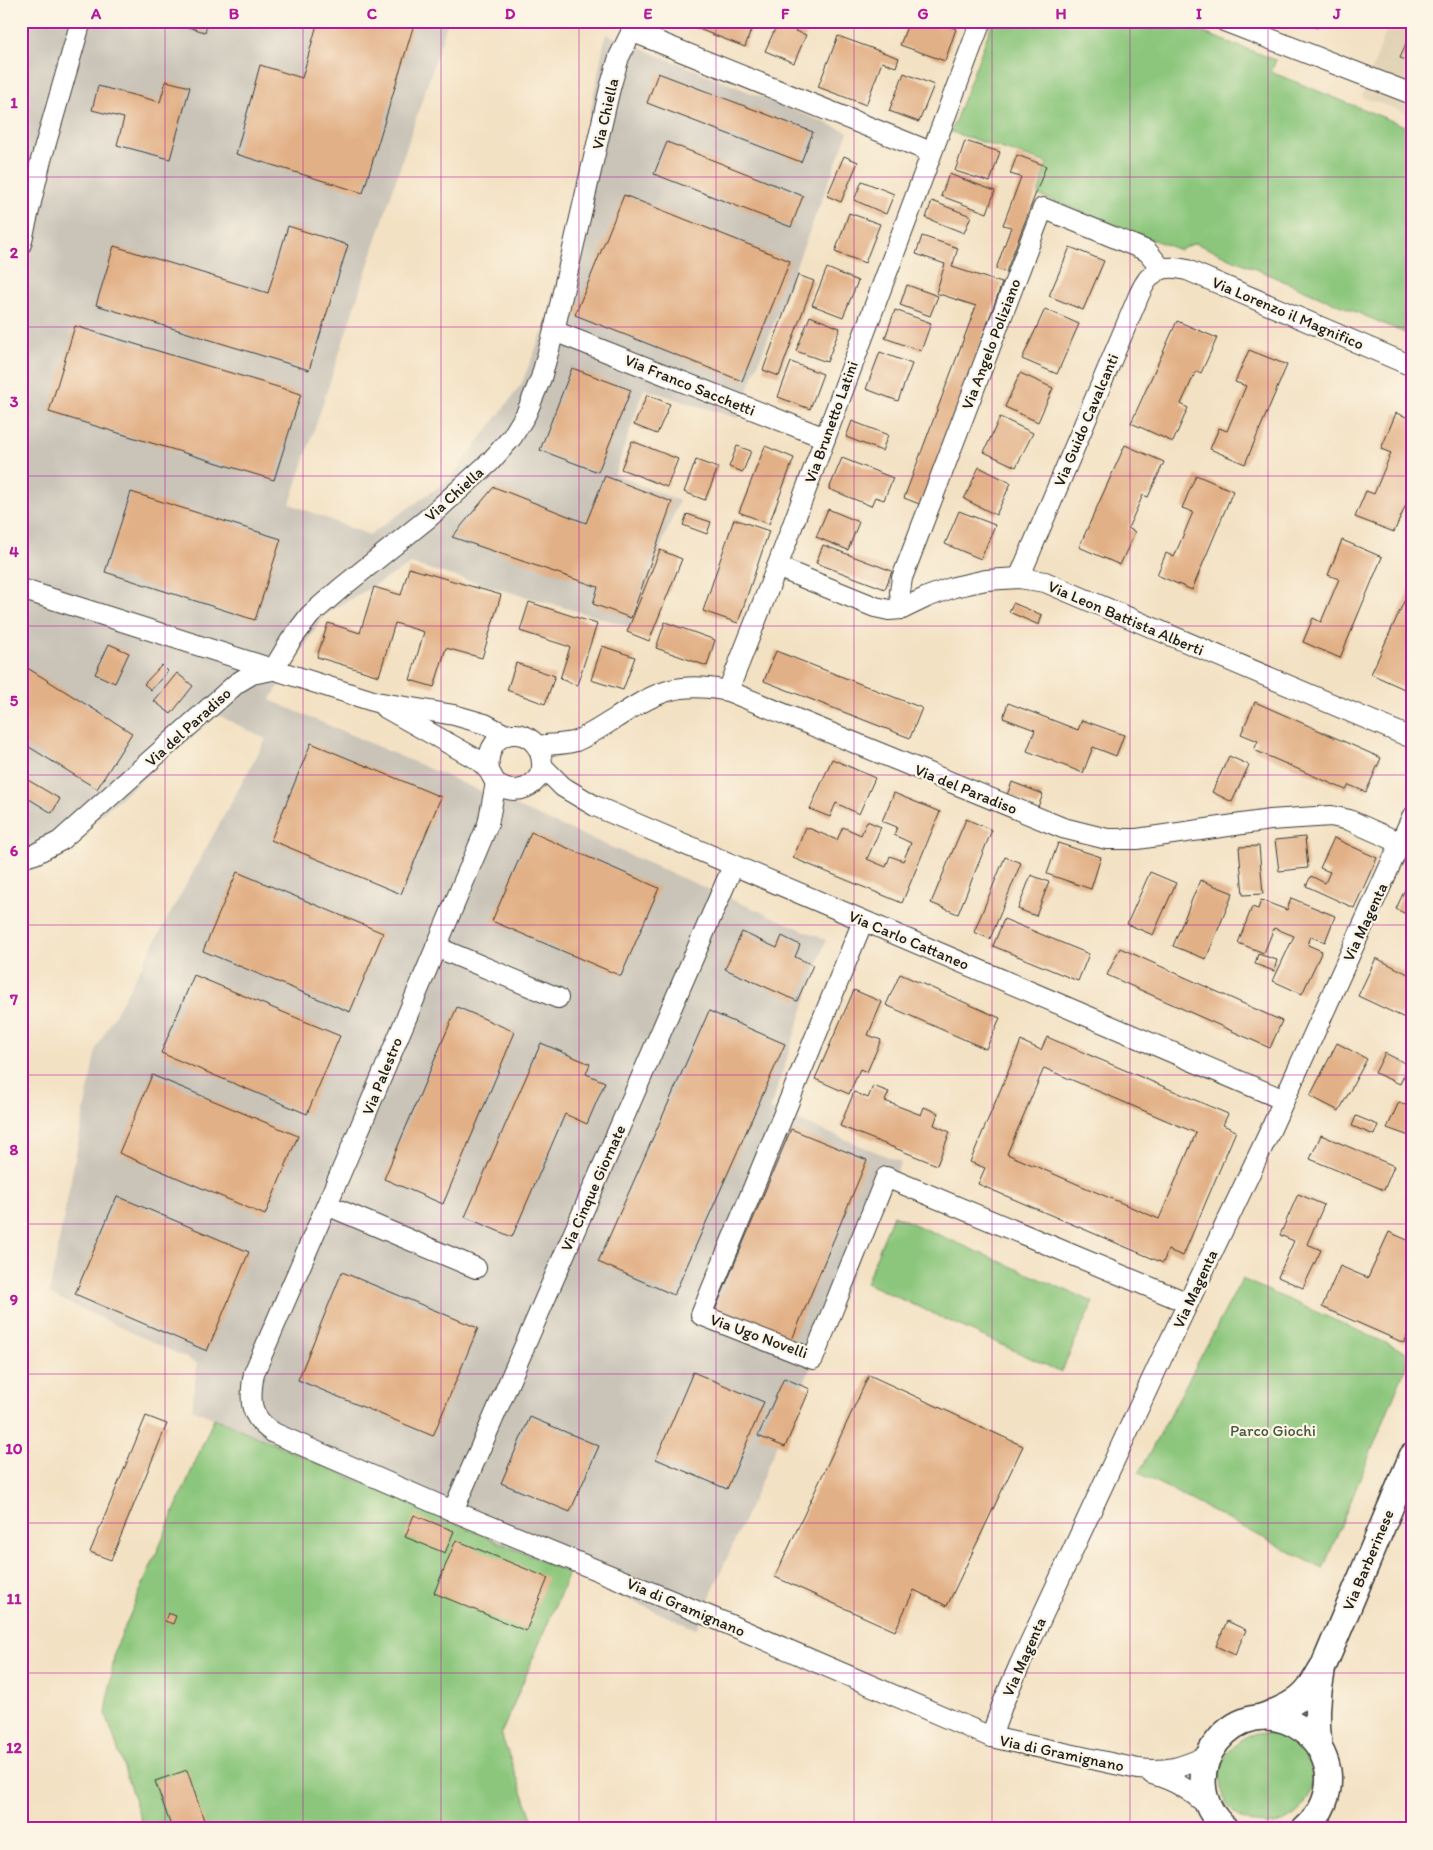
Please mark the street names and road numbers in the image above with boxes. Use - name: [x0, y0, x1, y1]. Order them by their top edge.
- street label: Via Chiella: [588, 76, 622, 151]
- street label: Via Lorenzo il Magnifico: [1209, 272, 1367, 354]
- street label: Via Angelo Poliziano: [957, 276, 1025, 412]
- street label: Via Franco Sacchetti: [622, 350, 758, 420]
- street label: Via Guido Cavalcanti: [1049, 351, 1123, 489]
- street label: Via Brunetto Latini: [800, 358, 862, 486]
- street label: Via Chiella: [421, 463, 487, 525]
- street label: Via Leon Battista Alberti: [1045, 577, 1207, 659]
- street label: Via del Paradiso: [141, 683, 235, 771]
- street label: Via del Paradiso: [912, 760, 1020, 818]
- street label: Via Magenta: [1339, 880, 1392, 964]
- street label: Via Carlo Cattaneo: [846, 906, 972, 974]
- street label: Via Palestro: [358, 1034, 406, 1118]
- street label: Via Cinque Giornate: [557, 1122, 630, 1254]
- street label: Via Magenta: [1169, 1247, 1222, 1331]
- street label: Via Ugo Novelli: [708, 1310, 810, 1362]
- street label: Via Barberinese: [1338, 1507, 1398, 1613]
- street label: Via di Gramignano: [624, 1573, 748, 1641]
- street label: Via Magenta: [998, 1614, 1050, 1699]
- street label: Via di Gramignano: [998, 1731, 1126, 1775]

